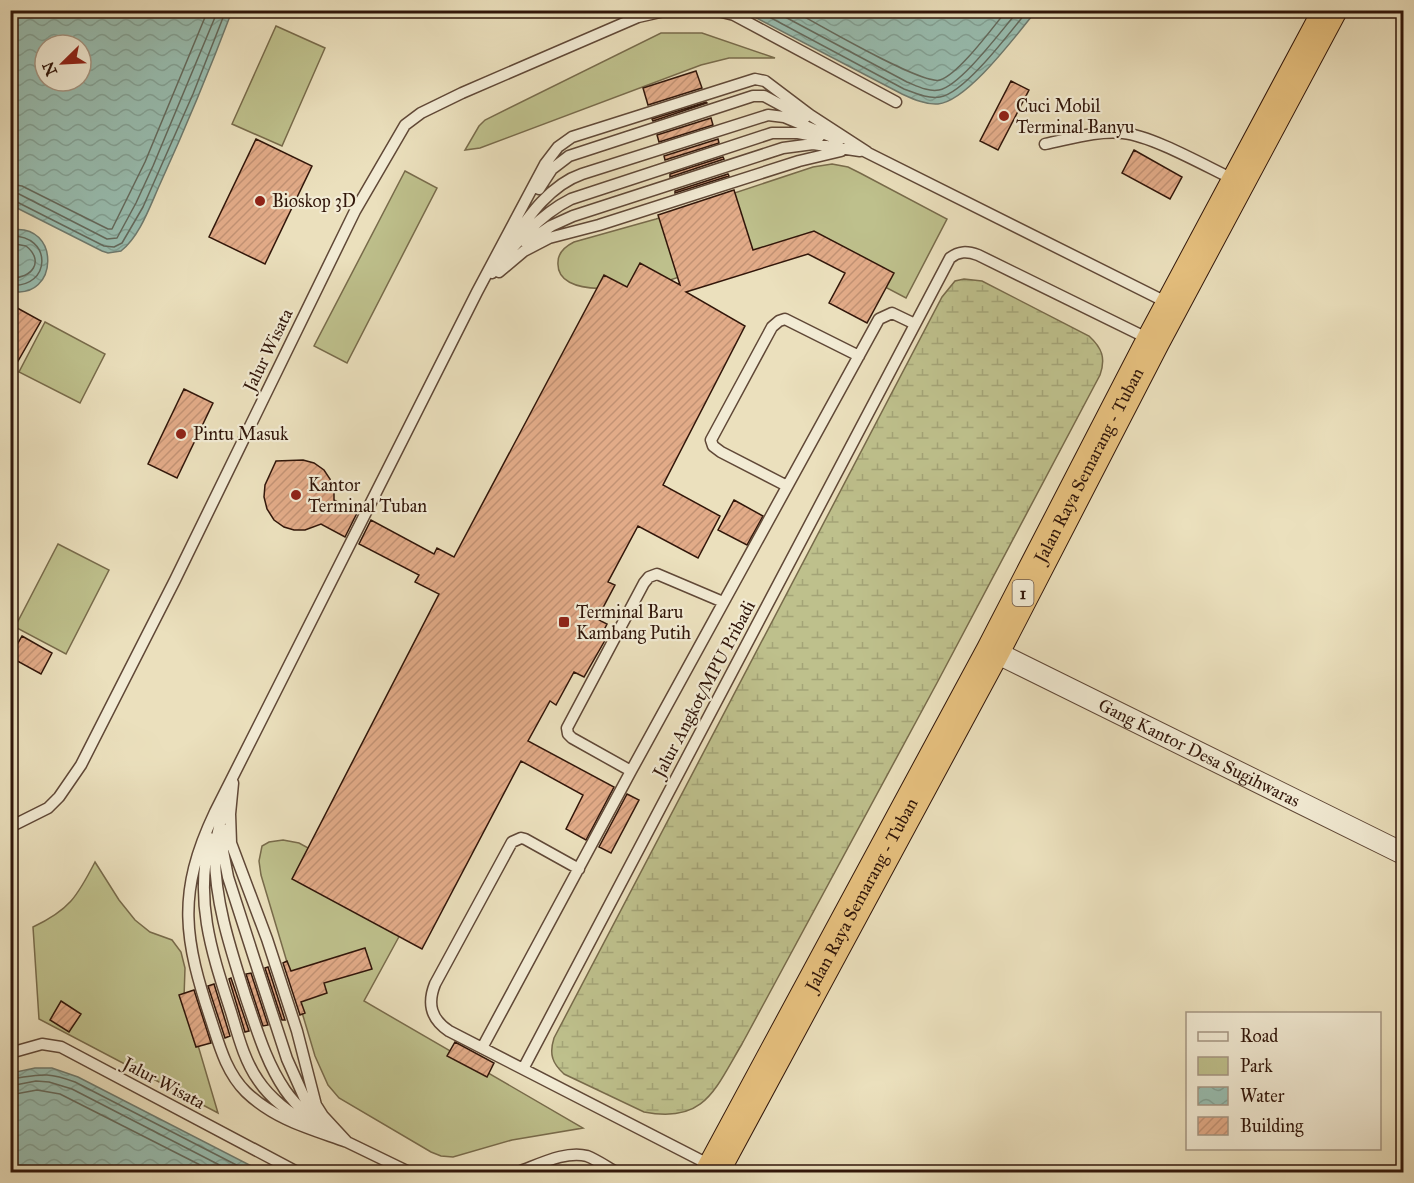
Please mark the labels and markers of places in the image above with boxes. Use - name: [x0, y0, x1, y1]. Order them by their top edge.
- place label: Cuci Mobil Terminal Banyu: [1016, 95, 1135, 138]
- marker: Cuci Mobil Terminal Banyu: [997, 109, 1011, 123]
- place label: Bioskop 3D: [272, 190, 356, 212]
- marker: Bioskop 3D: [253, 194, 267, 208]
- place label: Pintu Masuk: [193, 423, 289, 445]
- marker: Pintu Masuk: [174, 427, 188, 441]
- place label: Kantor Terminal Tuban: [308, 474, 427, 517]
- marker: Kantor Terminal Tuban: [289, 488, 303, 502]
- place label: Terminal Baru Kambang Putih: [576, 601, 691, 645]
- marker: Terminal Baru Kambang Putih: [557, 615, 571, 629]

